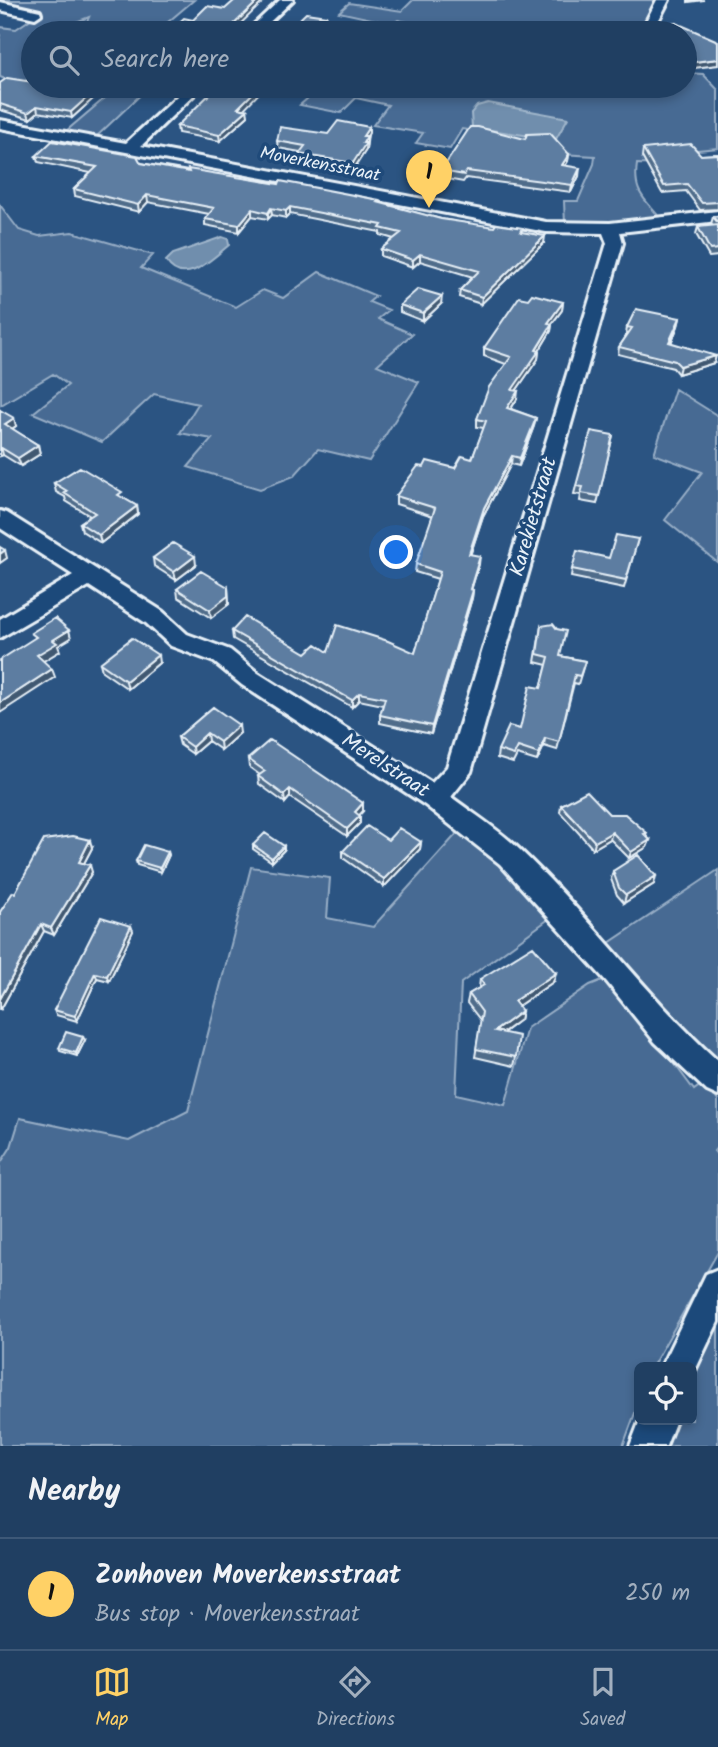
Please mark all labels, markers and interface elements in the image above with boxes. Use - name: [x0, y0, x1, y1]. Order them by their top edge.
- search box: [21, 21, 697, 98]
- text: Search here: [101, 39, 229, 81]
- icon: search: [45, 41, 83, 79]
- street label: Moverkensstraat: [257, 139, 384, 191]
- pin: 1: [406, 150, 452, 208]
- street label: Karekietstraat: [501, 453, 567, 581]
- your location: [379, 535, 413, 569]
- street label: Merelstraat: [334, 725, 436, 807]
- map controls: [634, 1362, 697, 1425]
- button: locate: [634, 1362, 697, 1425]
- text: Nearby: [28, 1468, 120, 1516]
- text: Zonhoven Moverkensstraat: [95, 1555, 401, 1597]
- text: 1: [48, 1576, 54, 1612]
- text: 250 m: [625, 1576, 690, 1612]
- text: Bus stop · Moverkensstraat: [95, 1597, 360, 1633]
- tab: Map: [93, 1663, 131, 1735]
- tab: Directions: [316, 1663, 395, 1735]
- tab: Saved: [580, 1663, 625, 1735]

